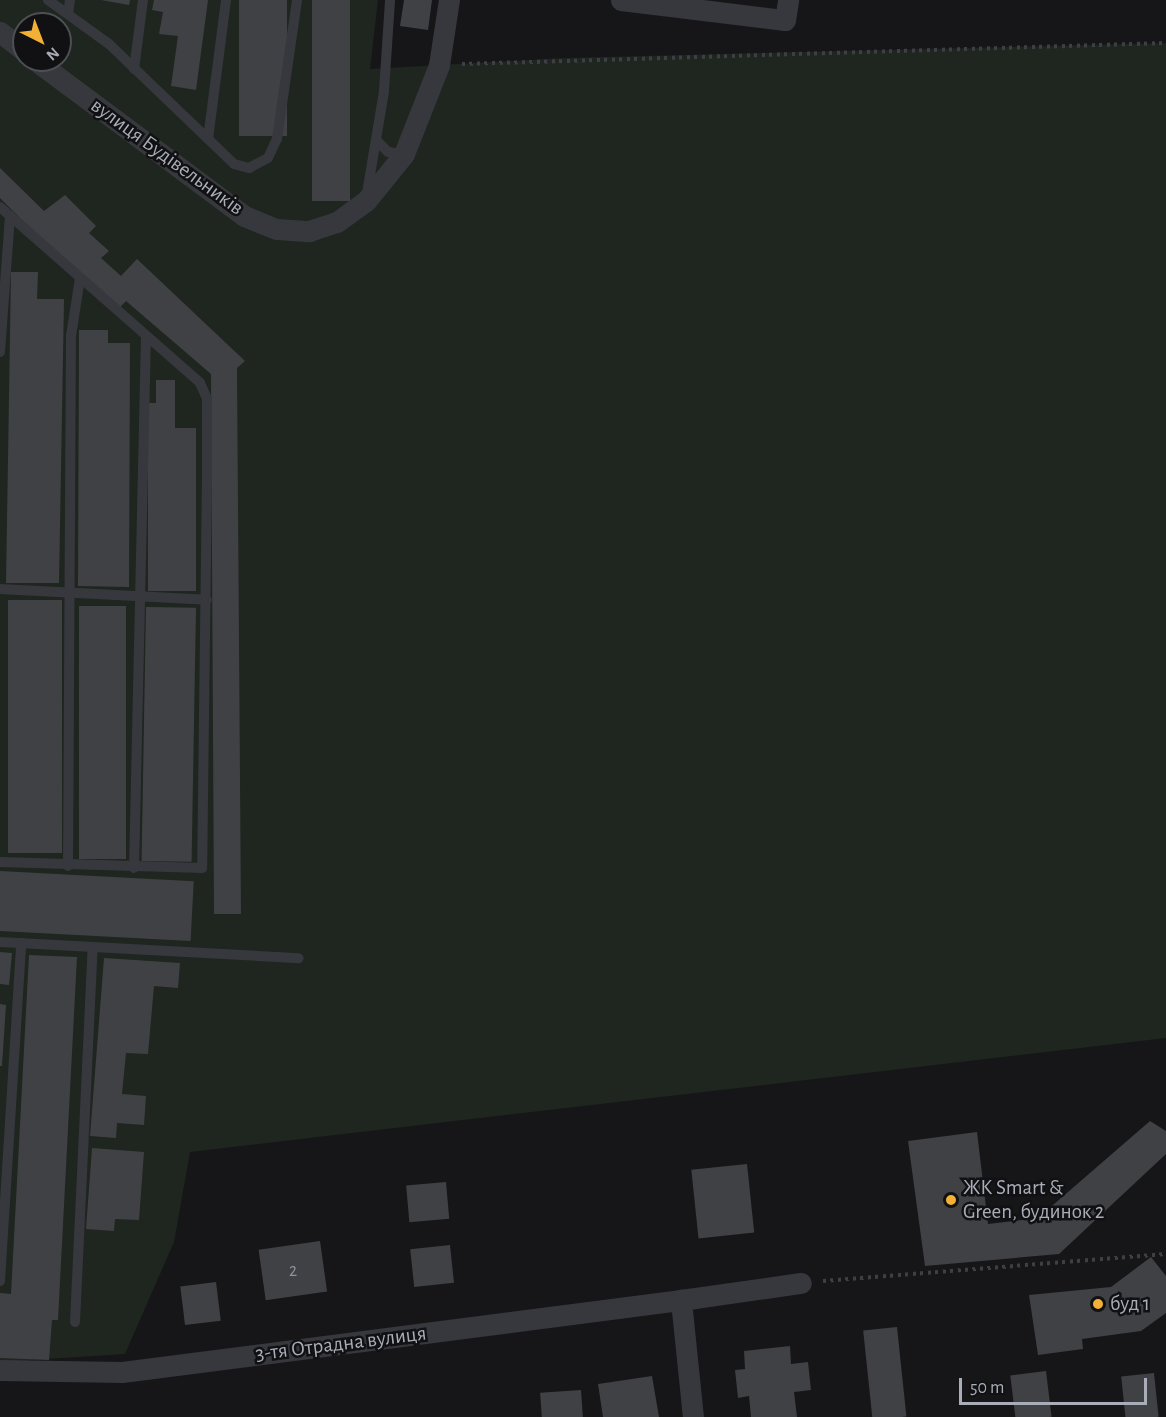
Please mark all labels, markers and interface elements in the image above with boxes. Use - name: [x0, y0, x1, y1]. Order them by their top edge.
- north arrow: [12, 12, 72, 72]
- text: N: [43, 44, 62, 64]
- street label: вулиця Будівельників: [86, 93, 248, 221]
- place label: ЖК Smart & Green, будинок 2: [963, 1175, 1104, 1225]
- marker: ЖК Smart & Green, будинок 2: [944, 1193, 958, 1207]
- house number: 2: [289, 1260, 297, 1282]
- place label: буд 1: [1110, 1291, 1150, 1317]
- marker: буд 1: [1091, 1297, 1105, 1311]
- street label: 3-тя Отрадна вулиця: [254, 1321, 428, 1367]
- scale bar: [962, 1366, 1150, 1404]
- text: 50 m: [970, 1379, 1004, 1397]

